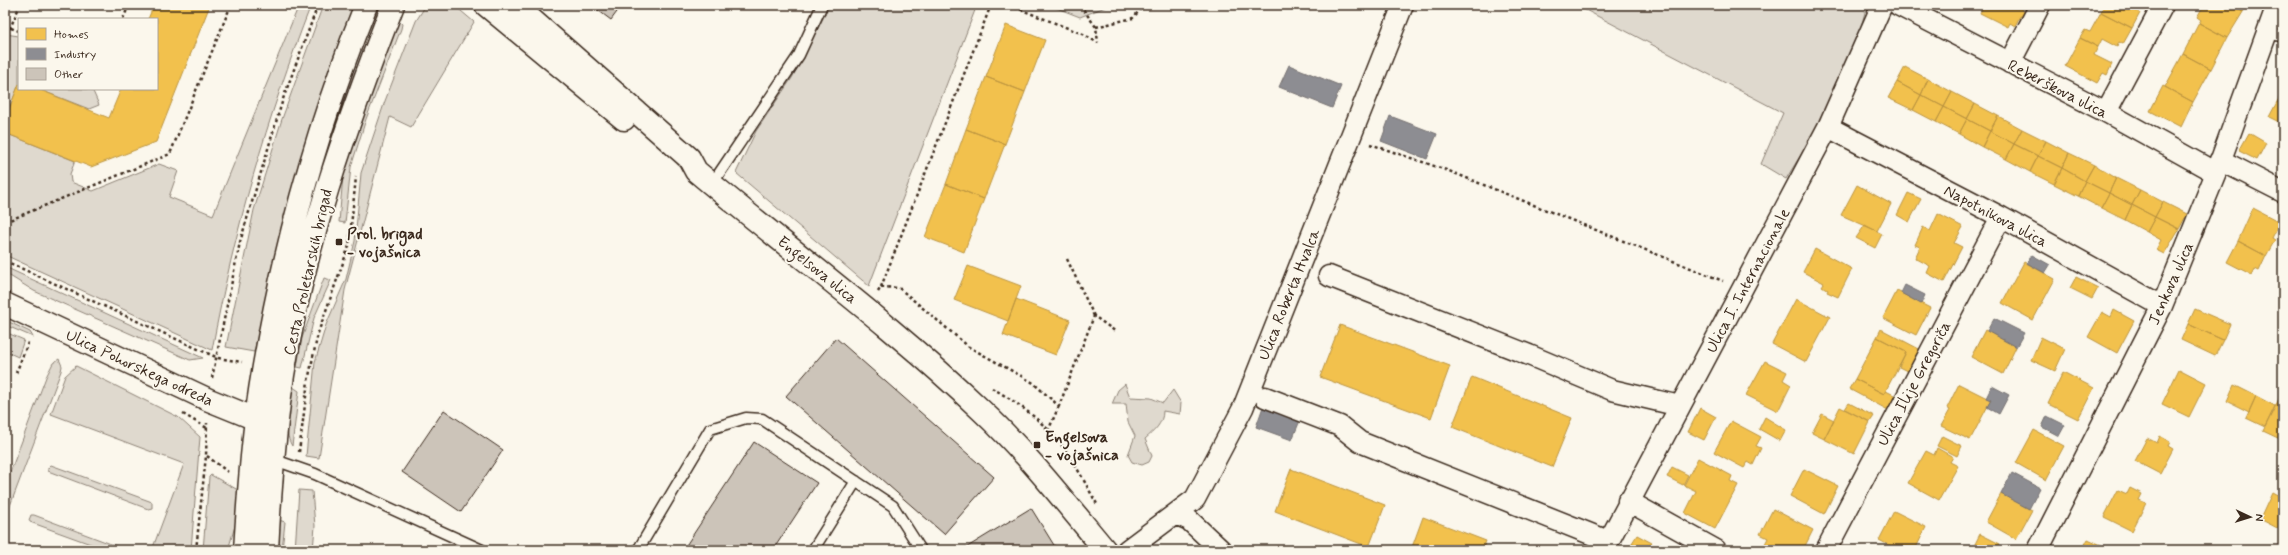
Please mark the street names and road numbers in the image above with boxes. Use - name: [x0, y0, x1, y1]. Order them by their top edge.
- street label: Reberškova ulica: [2004, 55, 2111, 124]
- street label: Napotnikova ulica: [1940, 180, 2051, 252]
- street label: Cesta Proletarskih brigad: [279, 187, 339, 358]
- street label: Ulica I. Internacionale: [1701, 205, 1795, 357]
- street label: Ulica Roberta Hvalca: [1253, 225, 1326, 363]
- street label: Engelsova ulica: [772, 231, 861, 310]
- street label: Jenkova ulica: [2144, 239, 2199, 328]
- street label: Ulica Ilije Gregoriča: [1873, 318, 1956, 450]
- street label: Ulica Pohorskega odreda: [62, 325, 217, 412]

